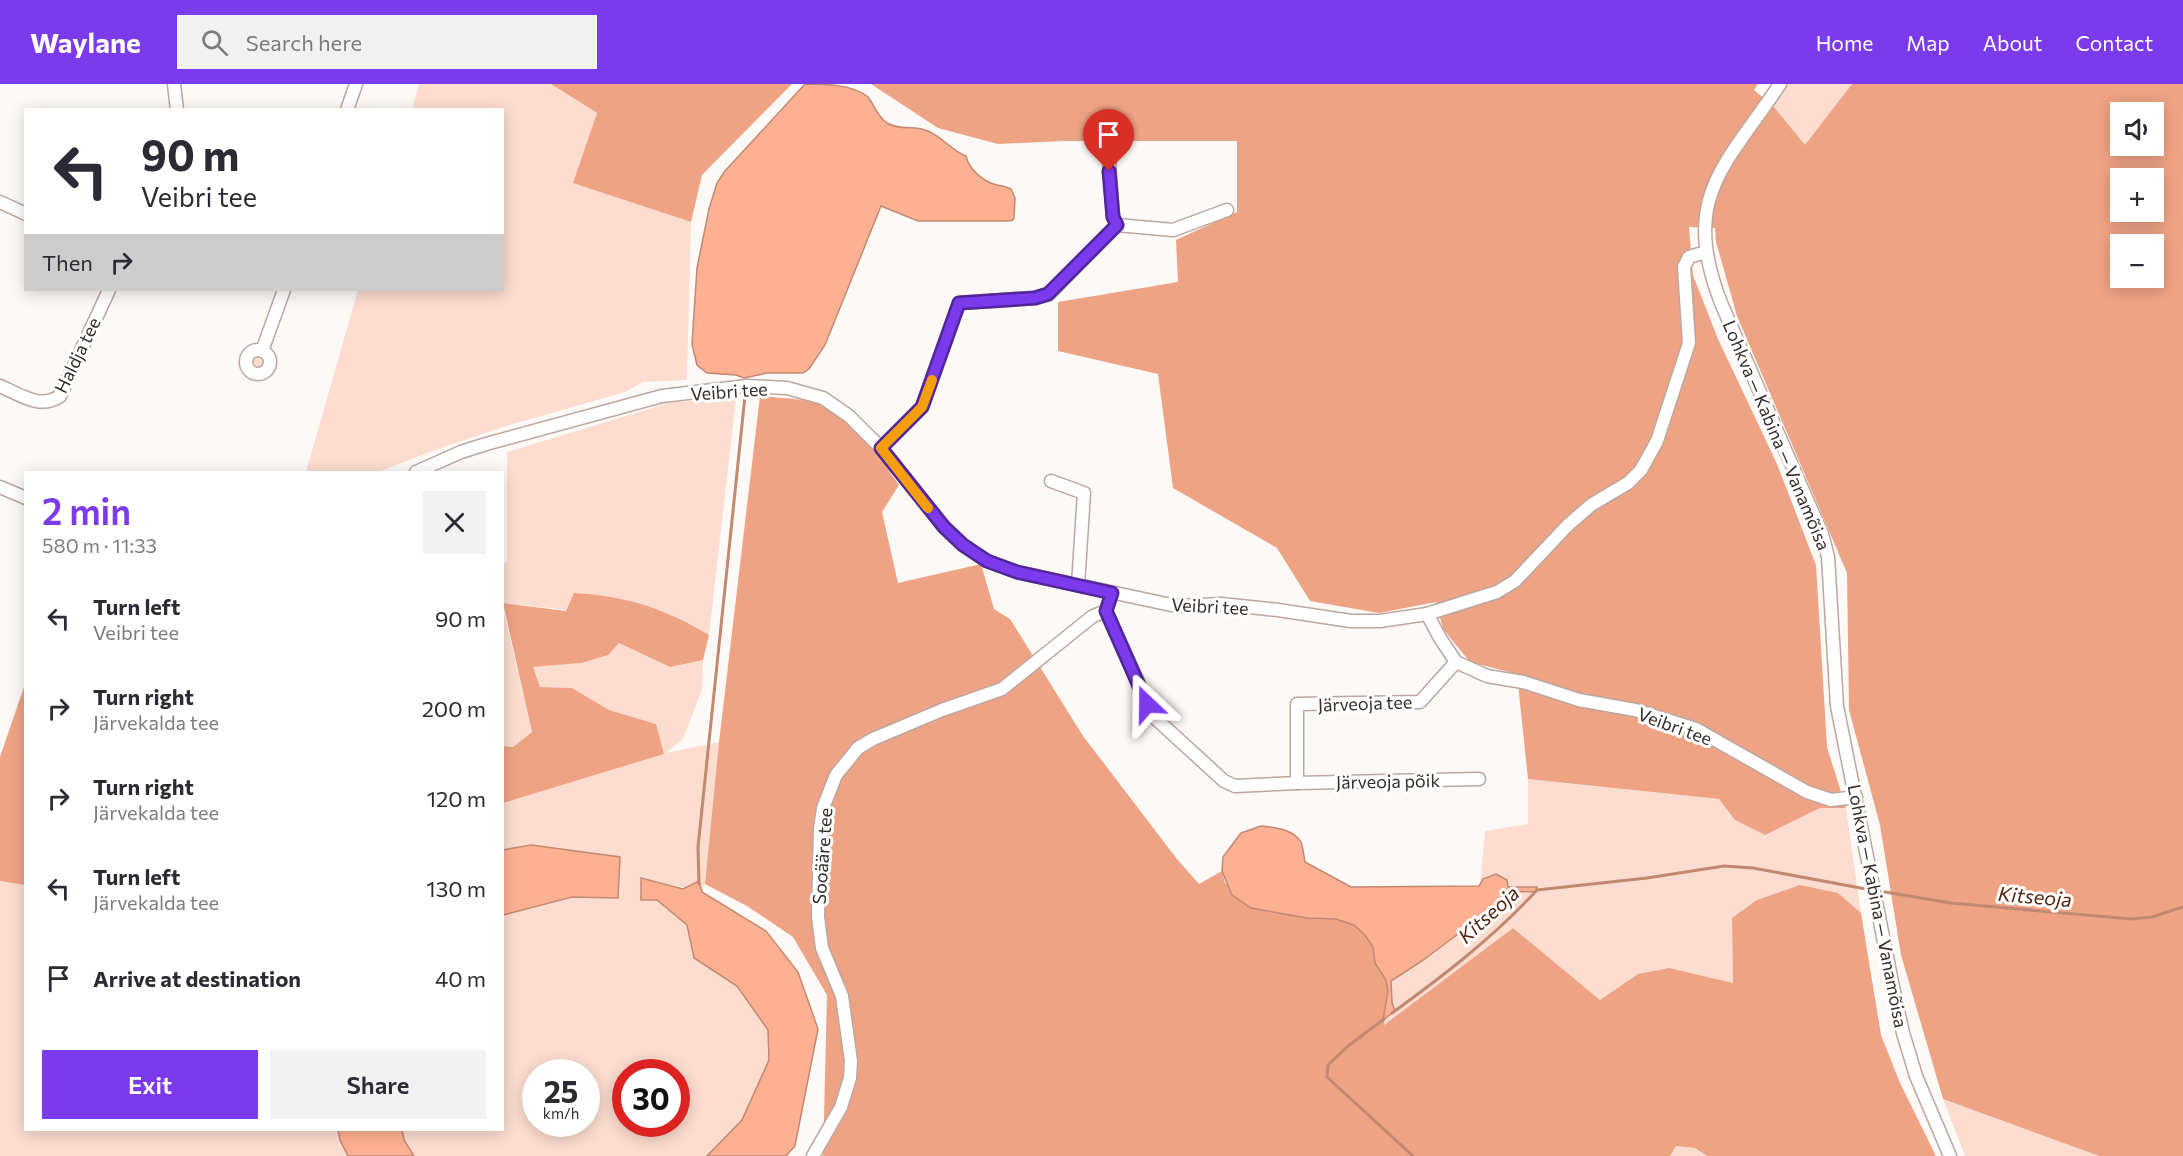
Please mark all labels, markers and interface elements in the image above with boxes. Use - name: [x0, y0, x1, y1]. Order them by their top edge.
- search box: [177, 15, 597, 69]
- text: Waylane: [30, 25, 141, 59]
- icon: search: [198, 26, 231, 59]
- text: Search here: [246, 29, 362, 56]
- text: Home: [1816, 30, 1873, 55]
- text: Map: [1906, 30, 1950, 55]
- text: About: [1983, 30, 2042, 55]
- text: Contact: [2075, 30, 2153, 55]
- map controls: [2110, 102, 2164, 288]
- button: sound: [2110, 102, 2164, 156]
- pin: [1083, 109, 1134, 171]
- icon: arrive: [1092, 118, 1125, 151]
- text: 90 m: [141, 128, 240, 180]
- icon: left: [42, 132, 120, 210]
- button: +: [2110, 168, 2164, 222]
- text: Veibri tee: [141, 180, 257, 213]
- button: −: [2110, 234, 2164, 288]
- icon: right: [105, 246, 138, 279]
- text: Then: [42, 249, 93, 276]
- street label: Haldja tee: [49, 314, 105, 396]
- street label: Lohkva — Kabina — Vanamõisa: [1719, 317, 1835, 553]
- street label: Veibri tee: [690, 377, 768, 405]
- text: 2 min: [42, 488, 131, 532]
- button: close: [423, 491, 486, 554]
- text: 580 m · 11:33: [42, 533, 157, 557]
- text: Turn left: [93, 593, 180, 620]
- street label: Veibri tee: [1171, 593, 1249, 619]
- icon: left: [42, 602, 75, 635]
- text: 90 m: [435, 605, 486, 632]
- text: Veibri tee: [93, 620, 179, 644]
- position arrow: [1115, 672, 1179, 736]
- text: Turn right: [93, 683, 194, 710]
- street label: Järveoja tee: [1317, 690, 1413, 716]
- icon: right: [42, 692, 75, 725]
- text: 200 m: [422, 695, 486, 722]
- street label: Veibri tee: [1635, 702, 1715, 750]
- text: Järvekalda tee: [93, 710, 219, 734]
- street label: Järveoja põik: [1336, 769, 1441, 793]
- text: Turn right: [93, 773, 194, 800]
- icon: right: [42, 782, 75, 815]
- street label: Lohkva — Kabina — Vanamõisa: [1844, 782, 1912, 1030]
- text: 120 m: [427, 785, 486, 812]
- text: Järvekalda tee: [93, 800, 219, 824]
- street label: Sooääre tee: [808, 807, 836, 905]
- text: Turn left: [93, 863, 180, 890]
- icon: left: [42, 872, 75, 905]
- text: 130 m: [426, 875, 486, 902]
- water label: Kitseoja: [1453, 880, 1523, 948]
- water label: Kitseoja: [1997, 881, 2073, 911]
- text: Järvekalda tee: [93, 890, 219, 914]
- icon: arrive: [42, 962, 75, 995]
- text: Arrive at destination: [93, 965, 301, 992]
- text: 40 m: [435, 965, 486, 992]
- button: Exit: [42, 1050, 258, 1119]
- button: Share: [270, 1050, 486, 1119]
- speed limit sign: 30: [612, 1059, 690, 1137]
- text: 25: [544, 1072, 578, 1109]
- text: km/h: [543, 1104, 579, 1122]

